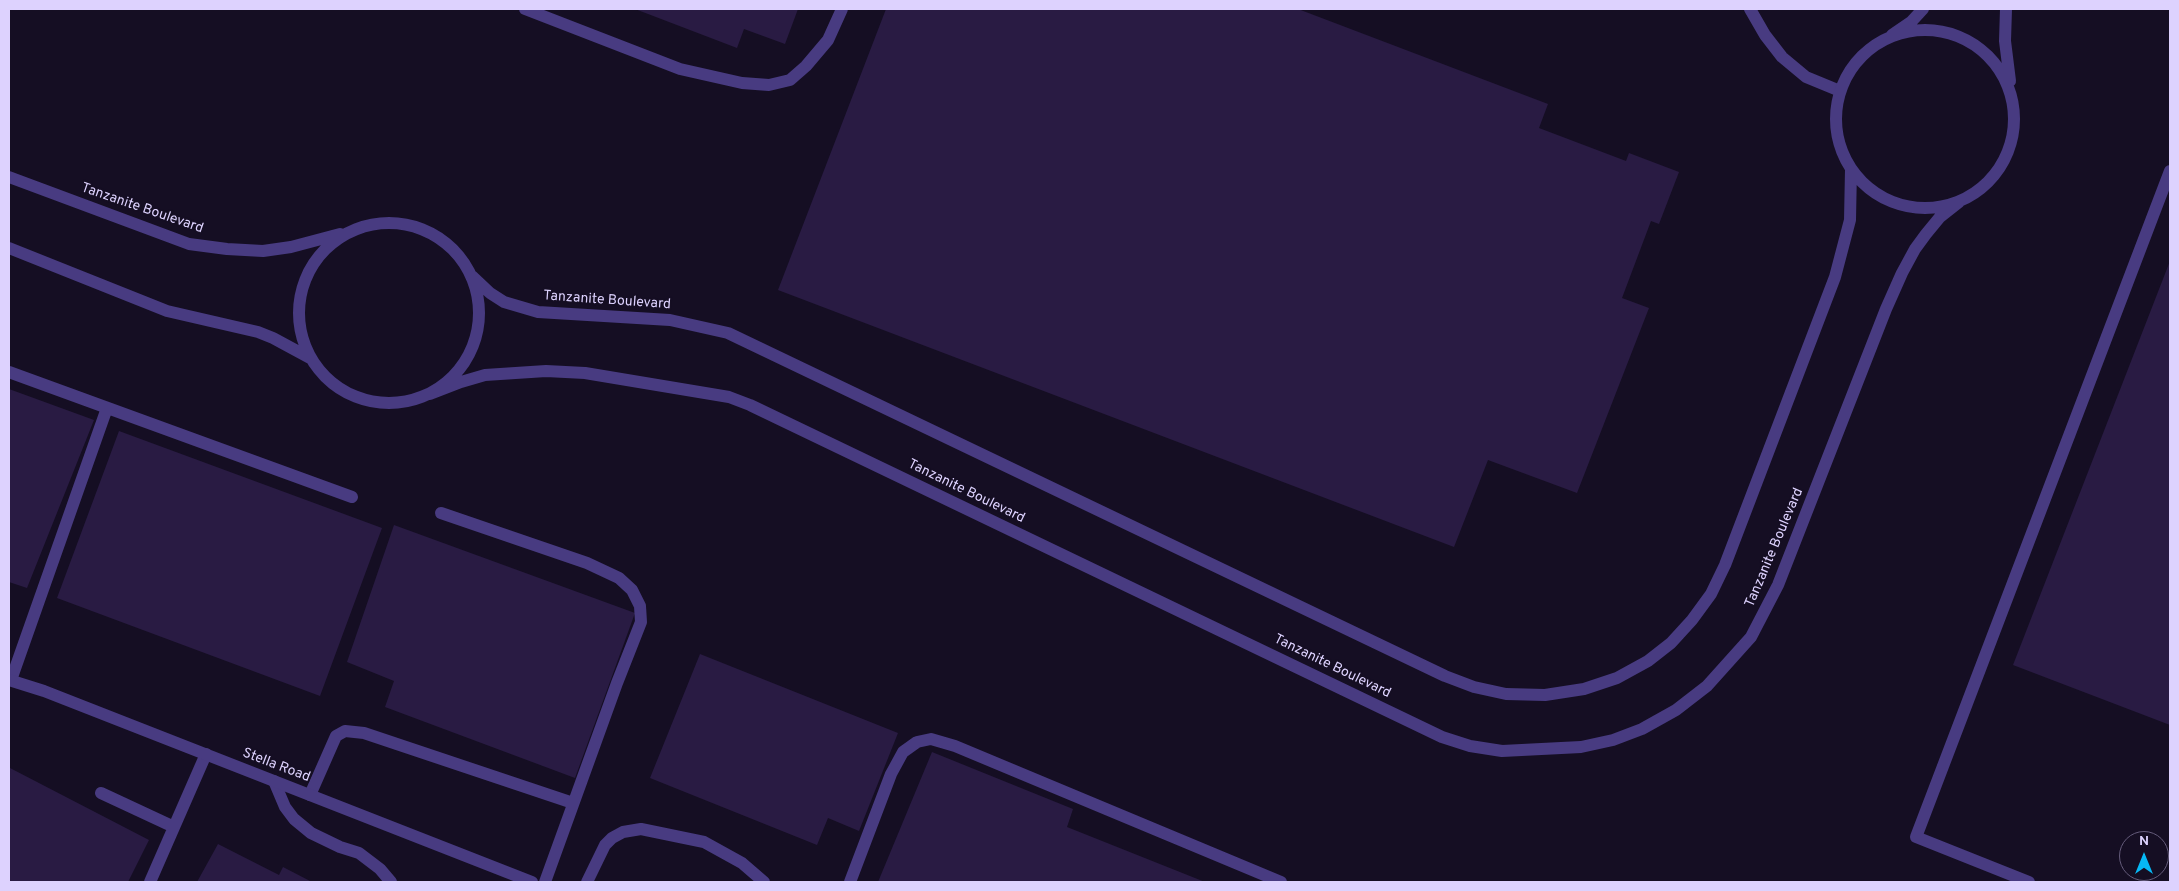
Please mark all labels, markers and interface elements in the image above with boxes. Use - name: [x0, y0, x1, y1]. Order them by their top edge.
- street label: Tanzanite Boulevard: [79, 180, 205, 238]
- street label: Tanzanite Boulevard: [543, 288, 671, 314]
- street label: Tanzanite Boulevard: [905, 456, 1027, 528]
- street label: Tanzanite Boulevard: [1742, 486, 1808, 610]
- street label: Tanzanite Boulevard: [1271, 631, 1393, 703]
- street label: Stella Road: [240, 745, 312, 787]
- north arrow: [2119, 831, 2169, 881]
- text: N: [2139, 833, 2149, 850]

